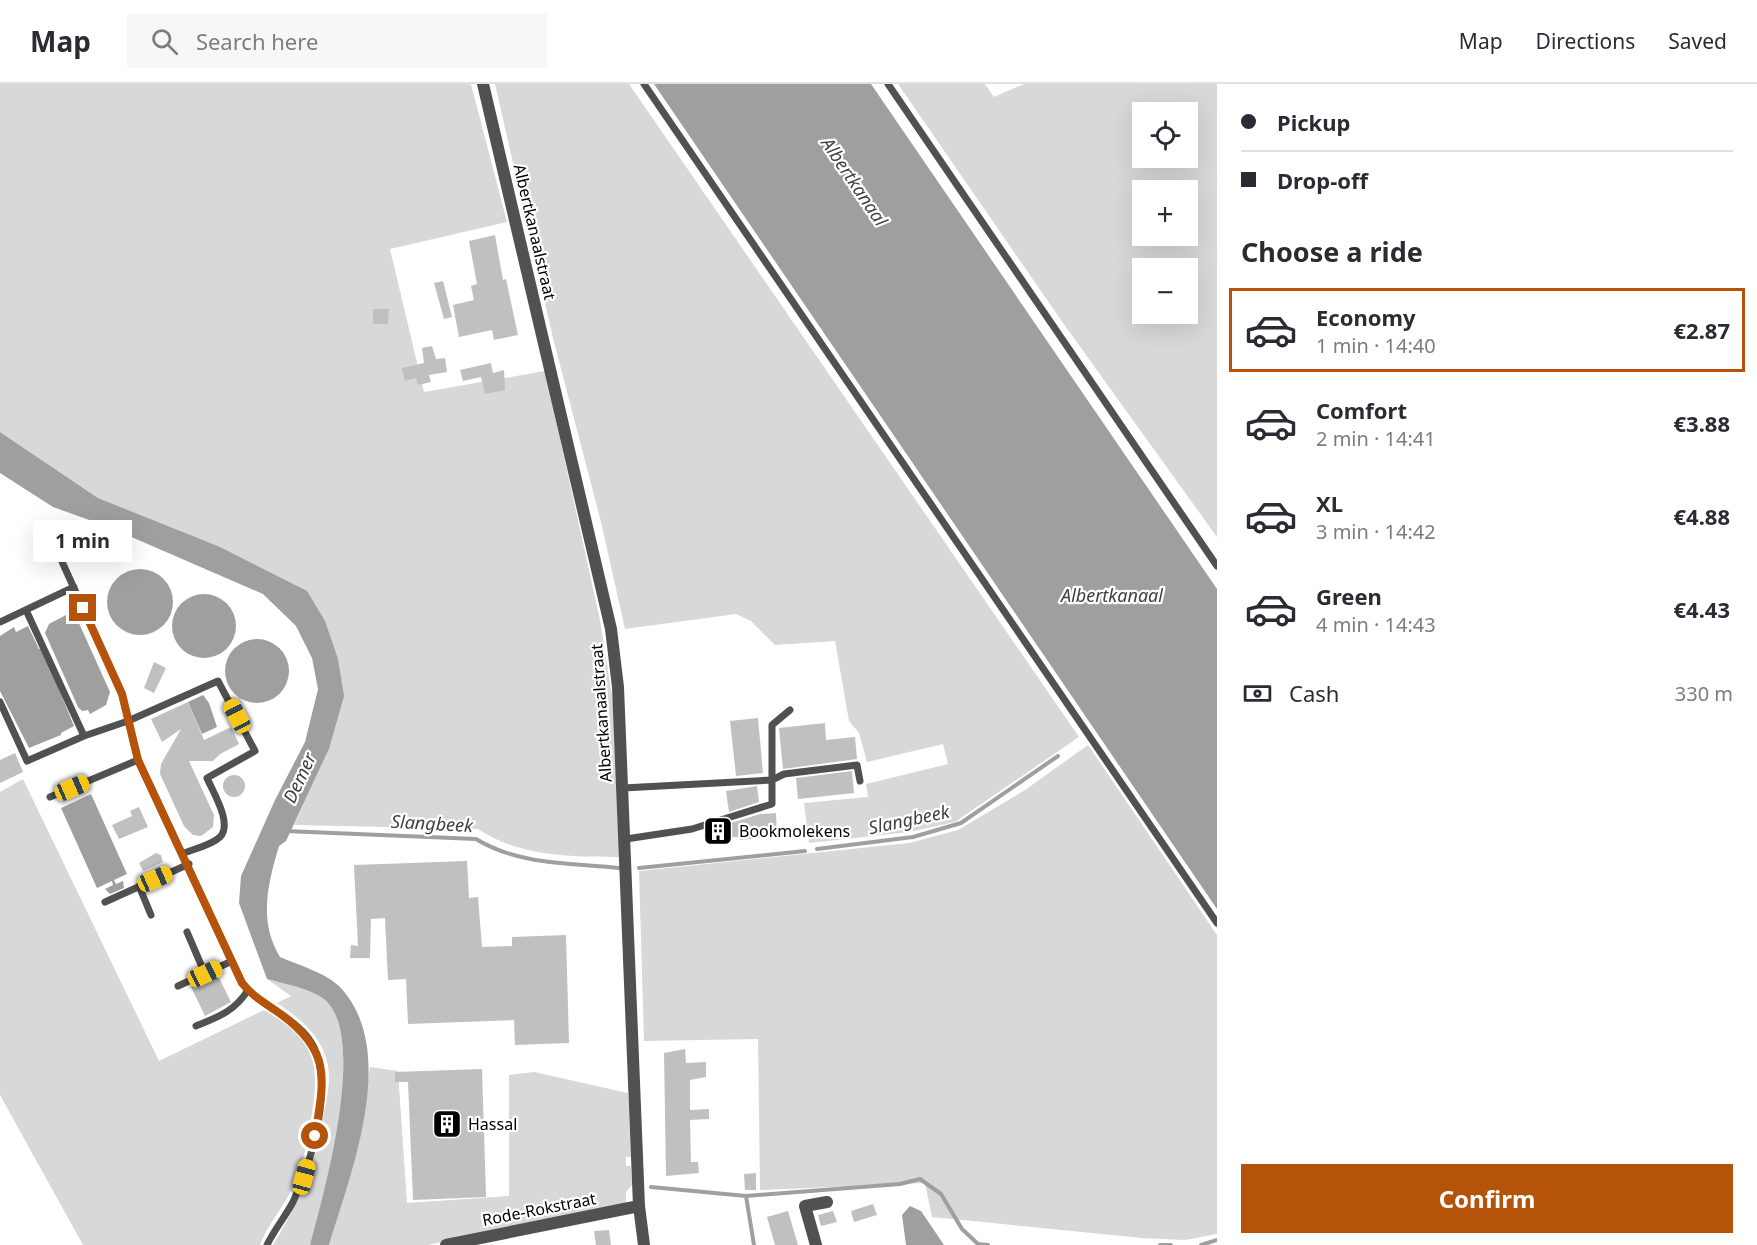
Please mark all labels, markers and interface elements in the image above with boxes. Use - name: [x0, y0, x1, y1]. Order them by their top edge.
- search box: [127, 14, 547, 68]
- text: Map: [30, 22, 91, 60]
- icon: search: [148, 25, 181, 58]
- text: Search here: [196, 26, 318, 56]
- text: Map: [1459, 27, 1503, 55]
- text: Directions: [1536, 27, 1635, 55]
- text: Saved: [1668, 27, 1727, 55]
- map controls: [1132, 102, 1198, 324]
- button: locate: [1132, 102, 1198, 168]
- text: Pickup: [1277, 107, 1350, 137]
- water label: Albertkanaal: [815, 131, 893, 231]
- street label: Albertkanaalstraat: [509, 162, 561, 302]
- text: Drop-off: [1277, 165, 1368, 195]
- button: +: [1132, 180, 1198, 246]
- text: Choose a ride: [1241, 233, 1423, 270]
- button: −: [1132, 258, 1198, 324]
- text: Economy: [1316, 302, 1415, 332]
- icon: car: [1244, 303, 1298, 357]
- text: €2.87: [1673, 315, 1730, 345]
- text: 1 min · 14:40: [1316, 332, 1436, 359]
- text: Comfort: [1316, 395, 1407, 425]
- icon: car: [1244, 396, 1298, 450]
- text: €3.88: [1673, 408, 1730, 438]
- text: 2 min · 14:41: [1316, 425, 1436, 452]
- text: XL: [1316, 488, 1343, 518]
- icon: car: [1244, 489, 1298, 543]
- text: €4.88: [1673, 501, 1730, 531]
- text: 3 min · 14:42: [1316, 518, 1436, 545]
- callout: 1 min: [34, 521, 132, 563]
- text: 1 min: [55, 527, 110, 554]
- text: Green: [1316, 581, 1382, 611]
- icon: car: [1244, 582, 1298, 636]
- water label: Albertkanaal: [1059, 583, 1163, 607]
- route end: [69, 594, 96, 621]
- text: €4.43: [1673, 594, 1730, 624]
- text: 4 min · 14:43: [1316, 611, 1436, 638]
- street label: Albertkanaalstraat: [585, 643, 617, 783]
- icon: cash: [1241, 677, 1274, 710]
- text: Cash: [1289, 678, 1339, 708]
- text: 330 m: [1675, 680, 1733, 707]
- car: [221, 696, 253, 736]
- water label: Demer: [277, 748, 321, 807]
- car: [52, 773, 92, 803]
- water label: Slangbeek: [866, 799, 952, 839]
- water label: Slangbeek: [390, 809, 475, 837]
- building icon: Bookmolekens: [702, 815, 734, 847]
- place label: Bookmolekens: [739, 820, 850, 842]
- car: [135, 863, 175, 895]
- car: [185, 958, 225, 990]
- building icon: Hassal: [431, 1108, 463, 1140]
- place label: Hassal: [468, 1113, 517, 1135]
- route start: [301, 1122, 328, 1149]
- car: [291, 1157, 317, 1197]
- button: Confirm: [1241, 1164, 1733, 1233]
- street label: Rode-Rokstraat: [480, 1187, 598, 1231]

